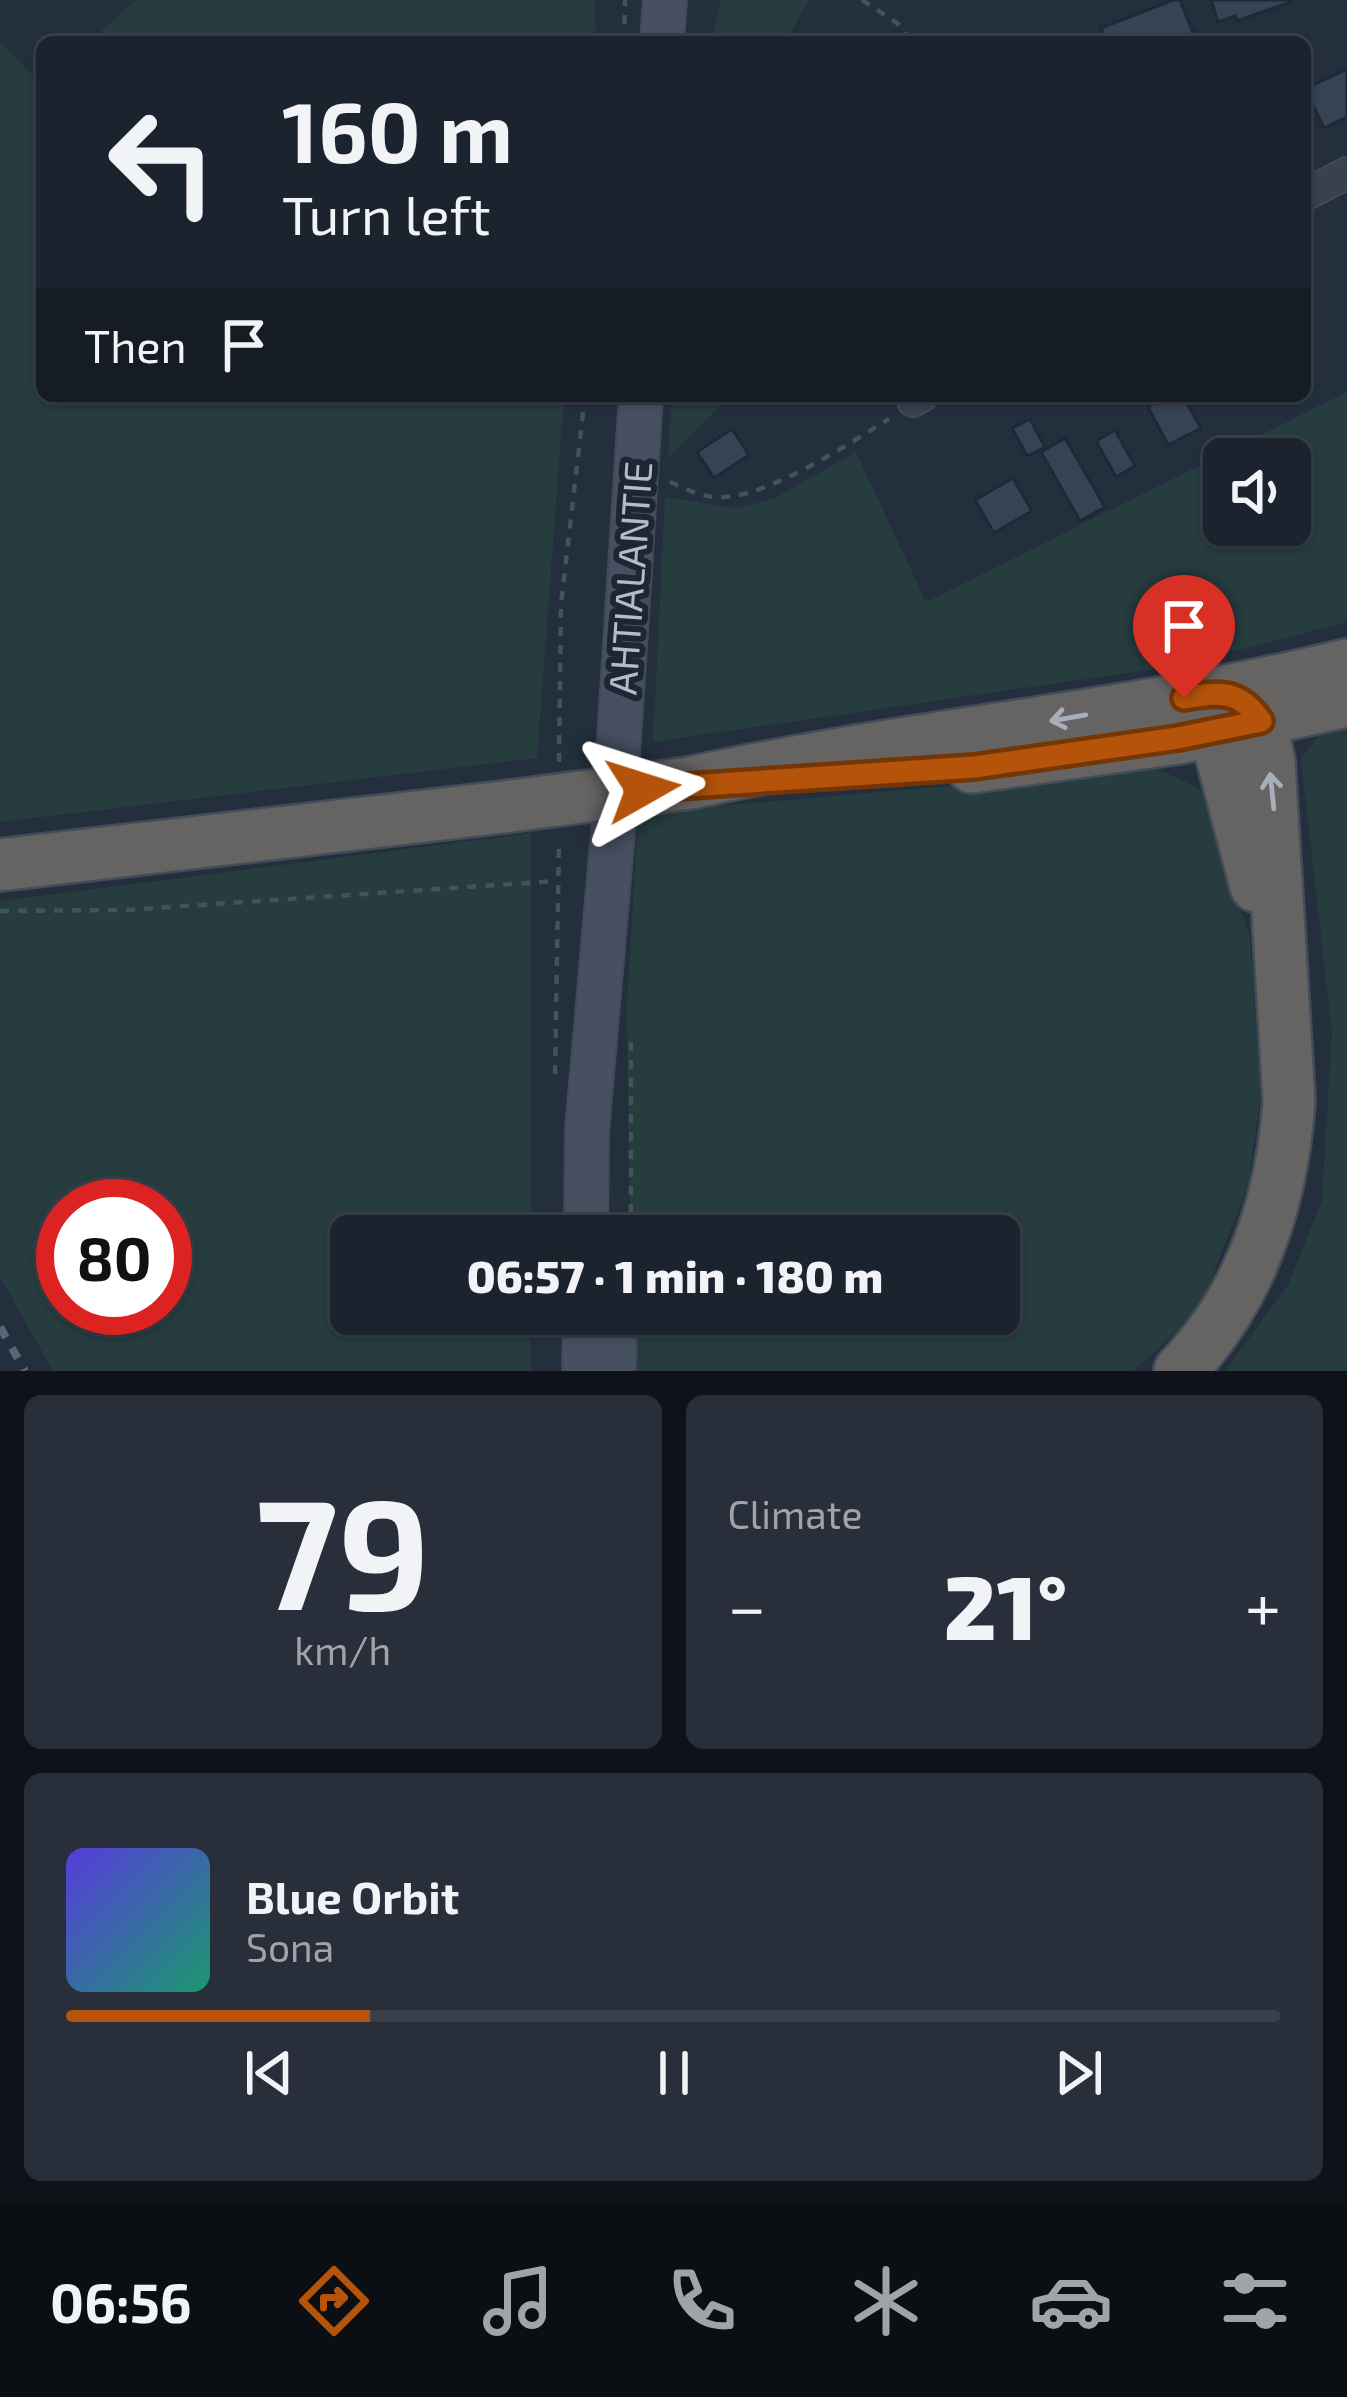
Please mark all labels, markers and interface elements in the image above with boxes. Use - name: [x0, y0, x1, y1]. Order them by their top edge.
- text: 160 m: [282, 79, 513, 180]
- icon: left: [84, 84, 240, 240]
- text: Turn left: [282, 181, 491, 246]
- icon: arrive: [211, 312, 277, 378]
- text: Then: [84, 318, 187, 372]
- map controls: [1203, 438, 1311, 546]
- button: sound: [1203, 438, 1311, 546]
- street label: AHTIALANTIE: [597, 460, 661, 696]
- pin: [1133, 575, 1235, 698]
- icon: arrive: [1151, 593, 1217, 659]
- one-way arrow: [1049, 707, 1088, 730]
- position arrow: [580, 726, 706, 852]
- one-way arrow: [1260, 772, 1283, 811]
- speed limit sign: 80: [36, 1179, 192, 1335]
- text: 06:57 · 1 min · 180 m: [467, 1248, 883, 1302]
- text: 79: [256, 1454, 430, 1641]
- text: Climate: [728, 1490, 862, 1537]
- text: 21°: [943, 1550, 1067, 1658]
- text: −: [728, 1565, 766, 1644]
- text: +: [1245, 1565, 1281, 1644]
- text: km/h: [294, 1626, 391, 1673]
- text: Blue Orbit: [246, 1869, 459, 1923]
- text: Sona: [246, 1923, 334, 1970]
- icon: previous: [236, 2040, 302, 2106]
- icon: pause: [641, 2040, 707, 2106]
- icon: next: [1046, 2040, 1112, 2106]
- icon: directions: [292, 2259, 376, 2343]
- icon: music: [476, 2259, 560, 2343]
- icon: phone: [660, 2259, 744, 2343]
- icon: climate: [844, 2259, 928, 2343]
- icon: car: [1029, 2259, 1113, 2343]
- icon: filters: [1213, 2259, 1297, 2343]
- text: 06:56: [50, 2269, 192, 2334]

